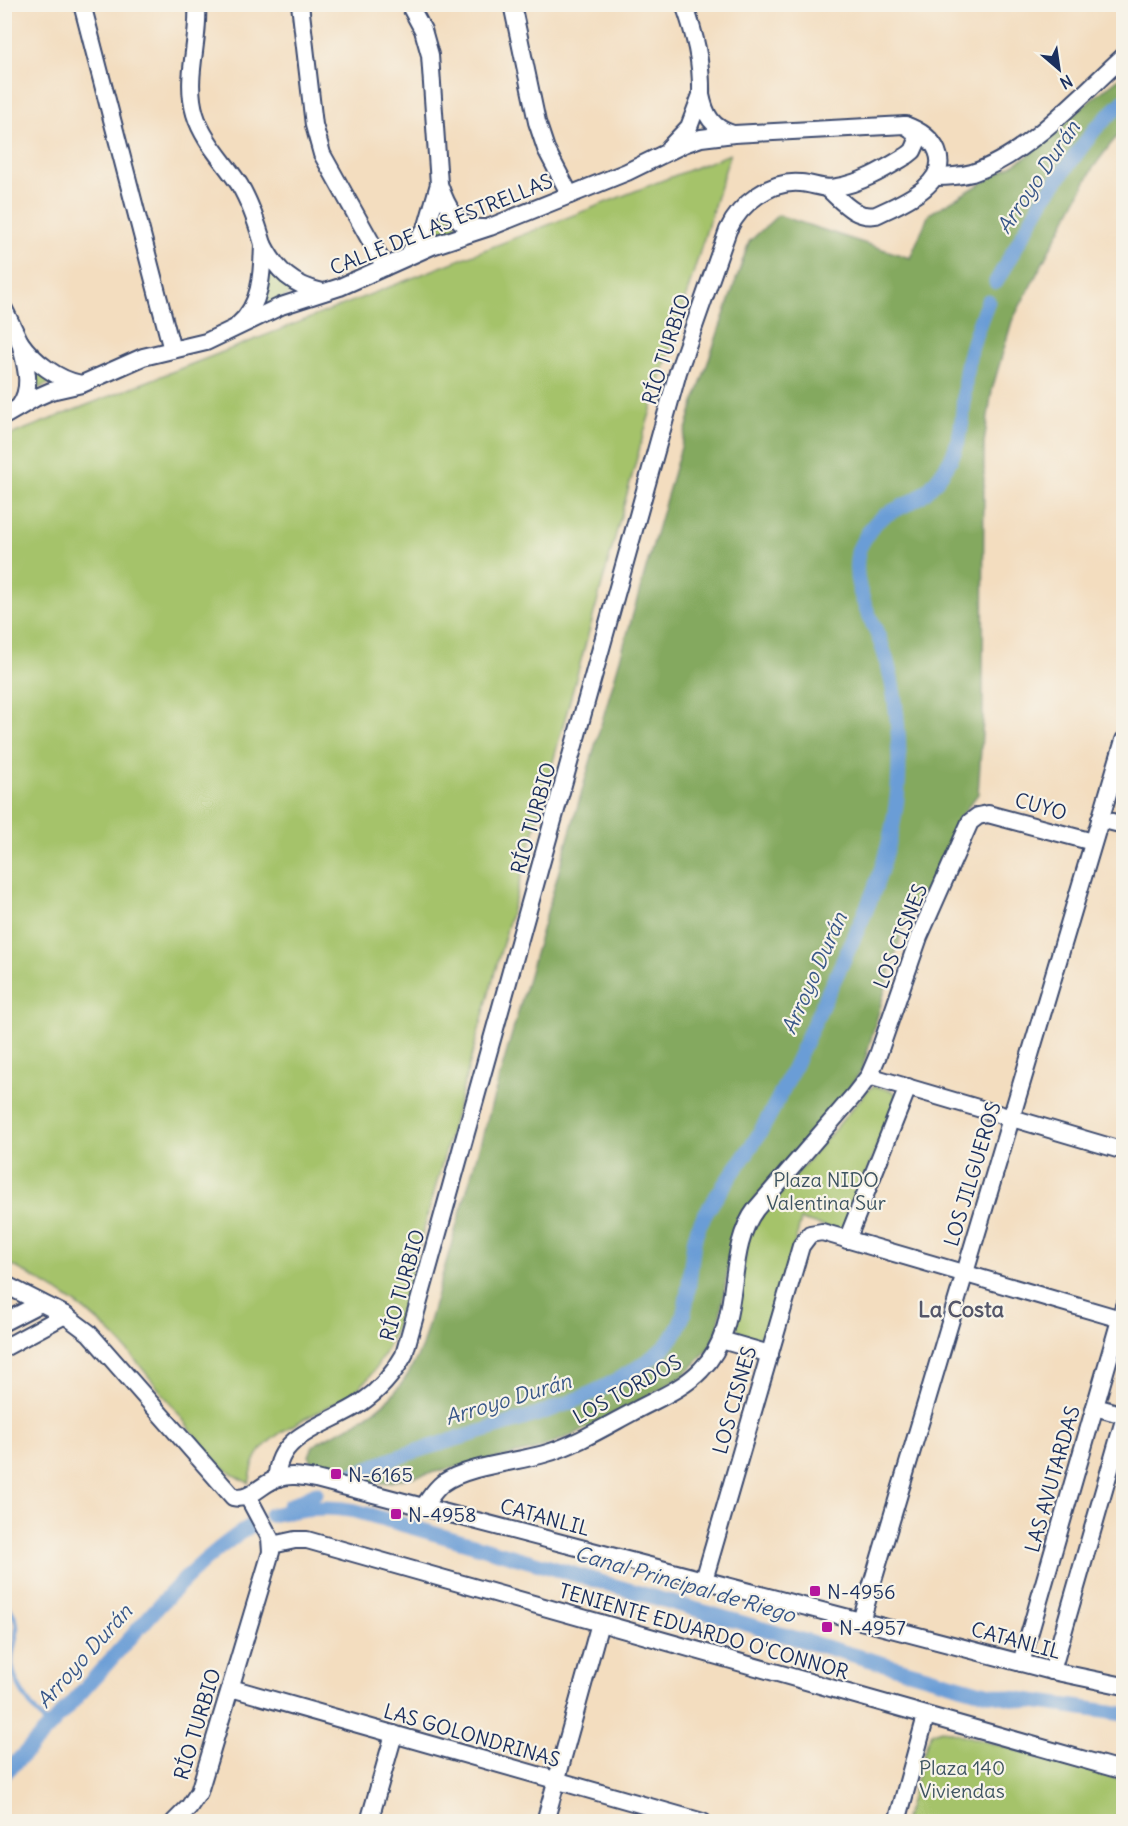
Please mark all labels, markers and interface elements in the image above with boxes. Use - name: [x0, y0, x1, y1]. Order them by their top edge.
- north arrow: [1029, 39, 1089, 99]
- text: N: [1057, 71, 1076, 94]
- water label: Arroyo Durán: [990, 115, 1086, 239]
- street label: CALLE DE LAS ESTRELLAS: [326, 168, 556, 280]
- street label: RÍO TURBIO: [636, 290, 696, 408]
- street label: RÍO TURBIO: [505, 759, 561, 877]
- street label: CUYO: [1012, 787, 1070, 825]
- street label: LOS CISNES: [868, 880, 932, 992]
- water label: Arroyo Durán: [775, 907, 853, 1038]
- street label: LOS JILGUEROS: [938, 1099, 1006, 1249]
- park label: Plaza NIDO Valentina Sur: [766, 1167, 886, 1215]
- street label: RÍO TURBIO: [374, 1226, 430, 1344]
- district label: La Costa: [918, 1295, 1005, 1323]
- street label: LOS CISNES: [707, 1343, 761, 1457]
- street label: LOS TORDOS: [568, 1349, 686, 1429]
- water label: Arroyo Durán: [442, 1367, 575, 1431]
- street label: LAS AVUTARDAS: [1019, 1403, 1085, 1555]
- place label: N-6165: [348, 1462, 413, 1487]
- marker: N-6165: [329, 1467, 343, 1481]
- street label: CATANLIL: [497, 1493, 593, 1541]
- place label: N-4958: [408, 1502, 476, 1527]
- marker: N-4958: [389, 1507, 403, 1521]
- water label: Canal Principal de Riego: [572, 1540, 799, 1629]
- street label: TENIENTE EDUARDO O'CONNOR: [556, 1578, 852, 1684]
- place label: N-4956: [827, 1579, 895, 1604]
- marker: N-4956: [808, 1584, 822, 1598]
- water label: Arroyo Durán: [30, 1598, 138, 1714]
- place label: N-4957: [839, 1615, 906, 1640]
- street label: CATANLIL: [968, 1616, 1064, 1664]
- marker: N-4957: [820, 1620, 834, 1634]
- street label: RÍO TURBIO: [168, 1665, 226, 1783]
- street label: LAS GOLONDRINAS: [381, 1698, 563, 1772]
- park label: Plaza 140 Viviendas: [919, 1755, 1005, 1803]

